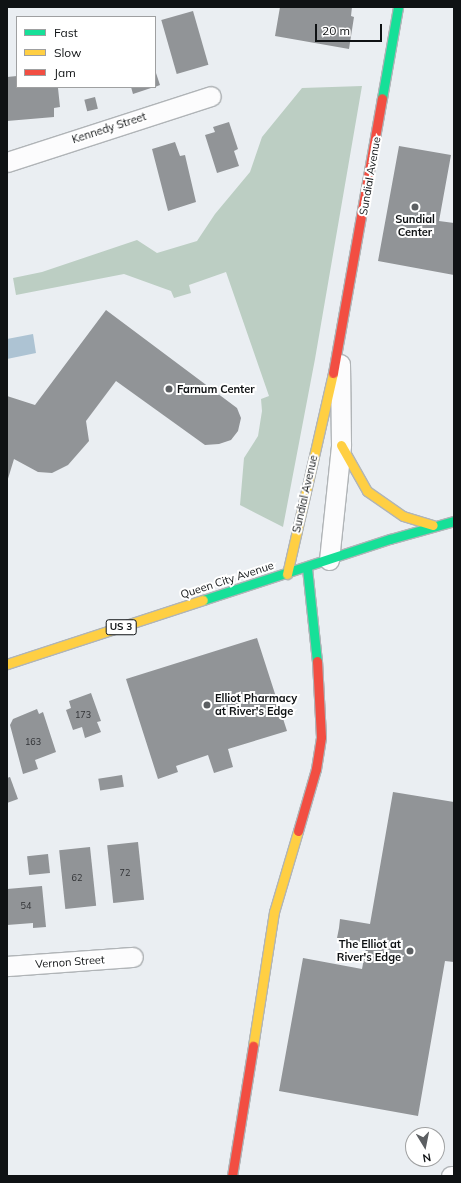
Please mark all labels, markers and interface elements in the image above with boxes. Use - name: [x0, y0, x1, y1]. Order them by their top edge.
- legend: [16, 16, 156, 88]
- scale bar: [317, 16, 384, 42]
- text: 20 m: [322, 23, 350, 38]
- text: Fast: [54, 25, 78, 40]
- text: Slow: [54, 45, 82, 60]
- text: Jam: [54, 65, 76, 80]
- street label: Kennedy Street: [70, 110, 148, 146]
- street label: Sundial Avenue: [357, 136, 383, 216]
- marker: Sundial Center: [410, 202, 420, 212]
- place label: Sundial Center: [395, 213, 435, 239]
- place label: Farnum Center: [177, 382, 255, 396]
- marker: Farnum Center: [164, 384, 174, 394]
- street label: Sundial Avenue: [290, 454, 320, 534]
- street label: Queen City Avenue: [179, 559, 275, 601]
- road number: US 3: [105, 619, 137, 635]
- place label: Elliot Pharmacy at River's Edge: [215, 692, 297, 718]
- marker: Elliot Pharmacy at River's Edge: [202, 700, 212, 710]
- house number: 173: [75, 710, 91, 720]
- house number: 163: [25, 737, 41, 747]
- house number: 72: [120, 868, 130, 878]
- house number: 62: [72, 873, 82, 883]
- house number: 54: [21, 901, 31, 911]
- place label: The Elliot at River's Edge: [337, 938, 401, 964]
- marker: The Elliot at River's Edge: [404, 945, 416, 957]
- street label: Vernon Street: [35, 953, 105, 971]
- north arrow: [405, 1127, 445, 1167]
- text: N: [422, 1150, 432, 1165]

